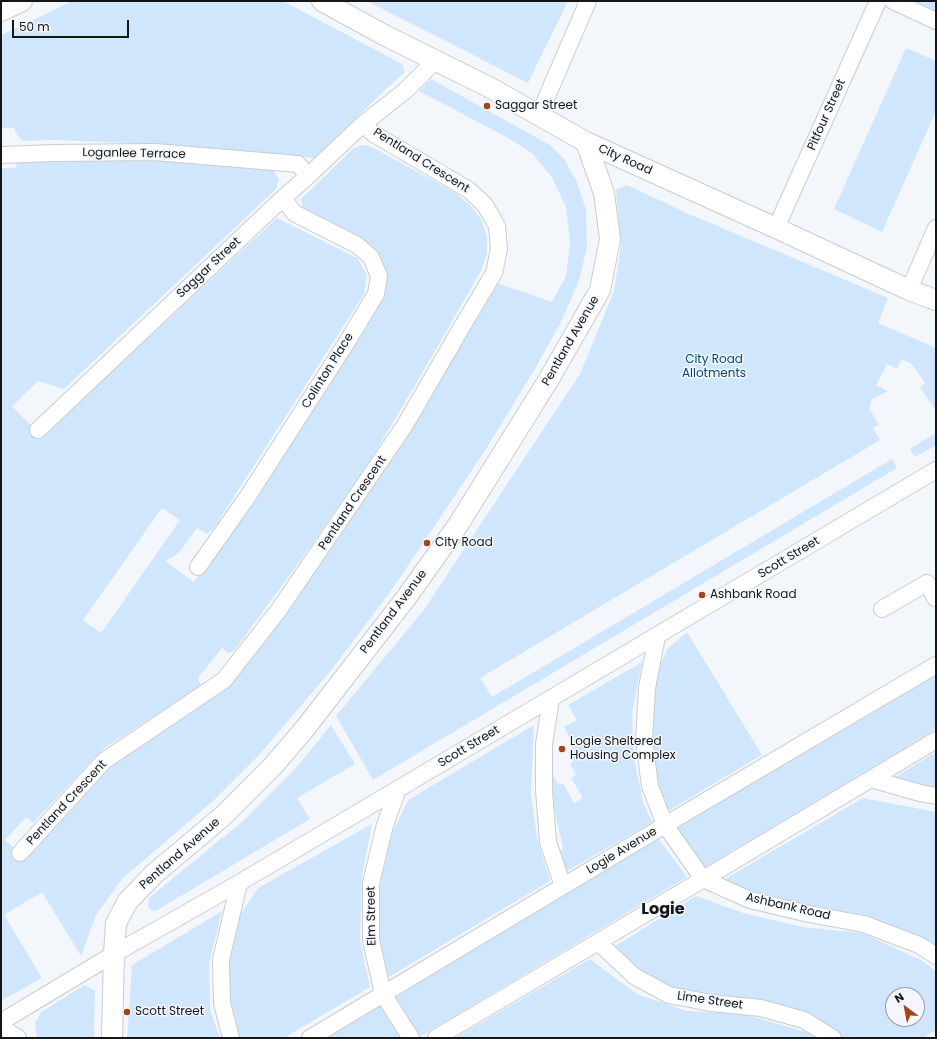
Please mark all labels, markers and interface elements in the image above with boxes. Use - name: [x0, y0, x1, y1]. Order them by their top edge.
- scale bar: [14, 12, 131, 38]
- text: 50 m: [19, 18, 50, 35]
- street label: Pitfour Street: [805, 77, 849, 153]
- place label: Saggar Street: [495, 99, 577, 113]
- marker: Saggar Street: [482, 101, 492, 111]
- street label: Pentland Crescent: [370, 126, 472, 196]
- street label: City Road: [596, 142, 654, 178]
- street label: Loganlee Terrace: [82, 146, 186, 162]
- street label: Saggar Street: [174, 235, 244, 301]
- street label: Pentland Avenue: [539, 293, 603, 389]
- street label: Colinton Place: [299, 331, 357, 411]
- park label: City Road Allotments: [682, 353, 746, 381]
- street label: Pentland Crescent: [316, 453, 390, 553]
- street label: Scott Street: [756, 534, 822, 582]
- place label: City Road: [435, 536, 493, 550]
- marker: City Road: [422, 538, 432, 548]
- street label: Pentland Avenue: [358, 567, 430, 657]
- place label: Ashbank Road: [710, 588, 797, 602]
- marker: Ashbank Road: [697, 590, 707, 600]
- street label: Scott Street: [436, 723, 502, 771]
- place label: Logie Sheltered Housing Complex: [570, 735, 675, 763]
- marker: Logie Sheltered Housing Complex: [557, 744, 567, 754]
- street label: Pentland Crescent: [24, 758, 110, 848]
- street label: Pentland Avenue: [137, 815, 223, 893]
- street label: Logie Avenue: [584, 824, 660, 878]
- street label: Elm Street: [364, 886, 380, 946]
- street label: Ashbank Road: [744, 890, 832, 924]
- district label: Logie: [641, 900, 685, 920]
- north arrow: [885, 987, 925, 1027]
- street label: Lime Street: [676, 989, 744, 1013]
- text: N: [891, 989, 907, 1007]
- place label: Scott Street: [135, 1005, 204, 1019]
- marker: Scott Street: [122, 1007, 132, 1017]

